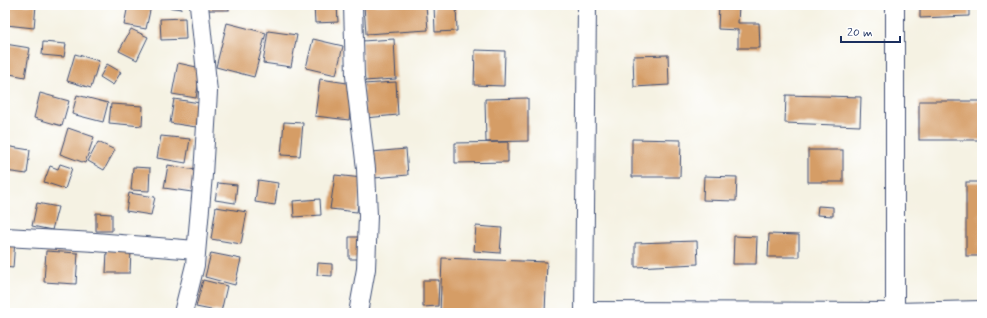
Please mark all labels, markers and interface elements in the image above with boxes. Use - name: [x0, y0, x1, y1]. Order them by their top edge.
- scale bar: [841, 18, 900, 44]
- text: 20 m: [847, 25, 873, 41]

